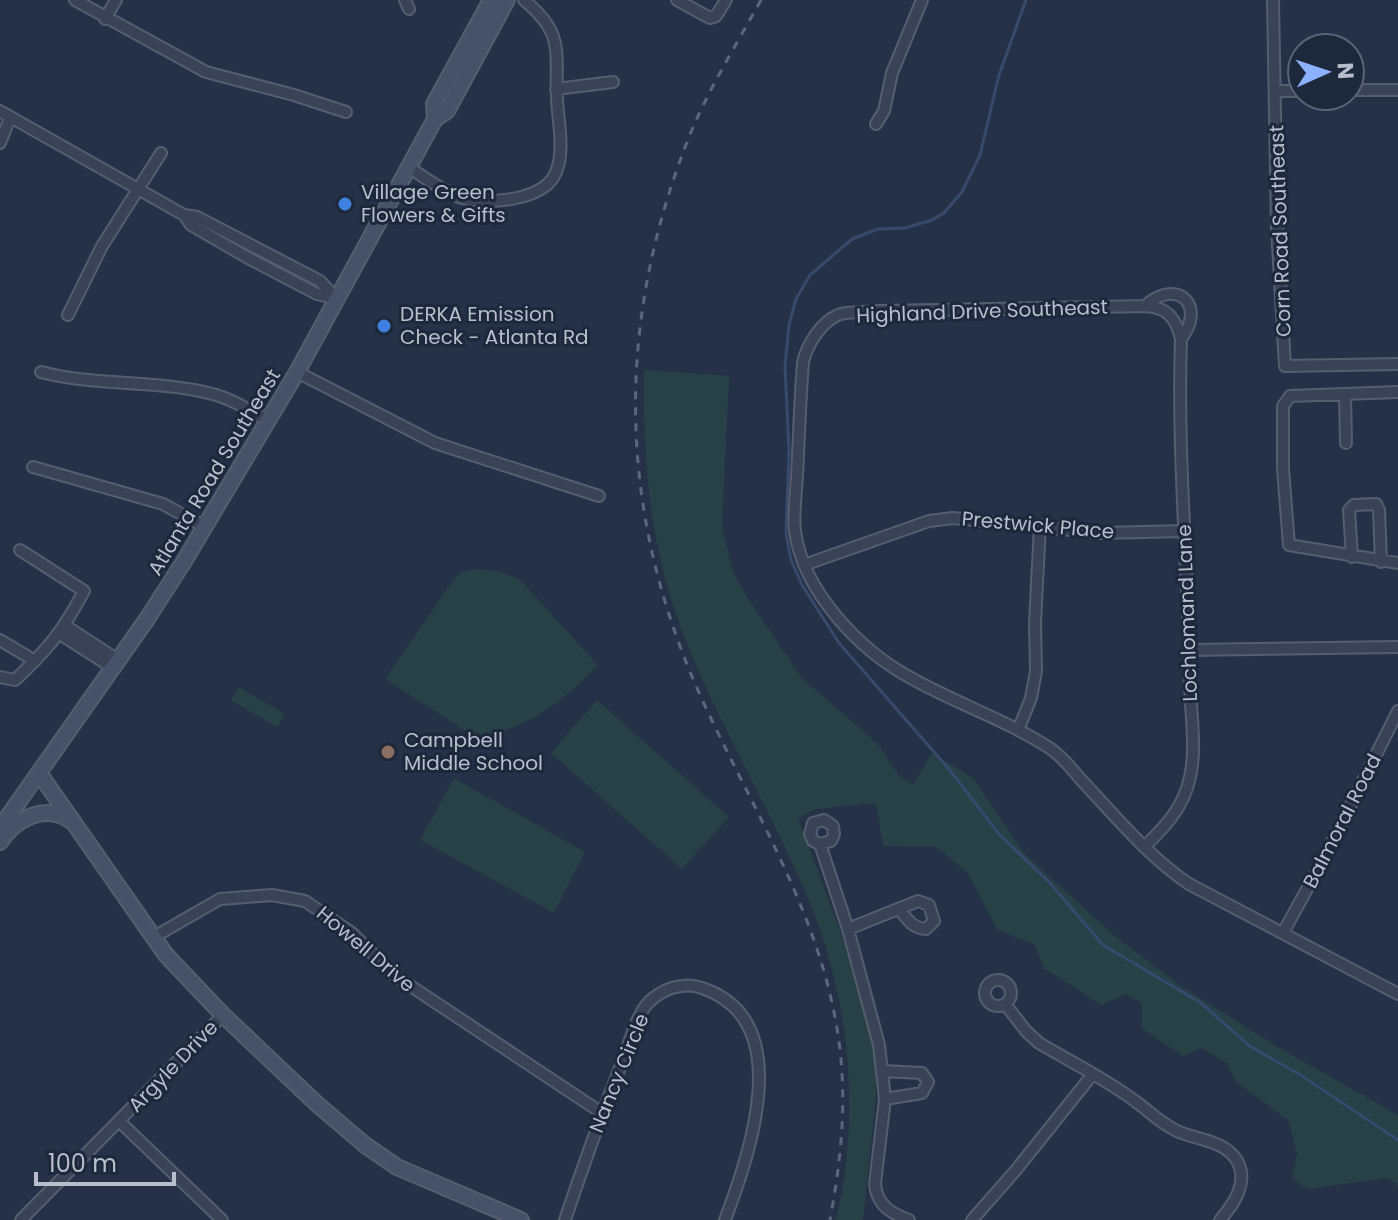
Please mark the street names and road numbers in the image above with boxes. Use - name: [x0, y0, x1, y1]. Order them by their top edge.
- street label: Corn Road Southeast: [1262, 124, 1298, 338]
- street label: Highland Drive Southeast: [856, 293, 1108, 329]
- street label: Atlanta Road Southeast: [141, 363, 287, 581]
- street label: Prestwick Place: [961, 504, 1115, 546]
- street label: Lochlomand Lane: [1170, 524, 1204, 702]
- street label: Balmoral Road: [1296, 749, 1388, 893]
- street label: Howell Drive: [311, 899, 421, 999]
- street label: Nancy Circle: [582, 1009, 656, 1137]
- street label: Argyle Drive: [122, 1014, 224, 1118]

